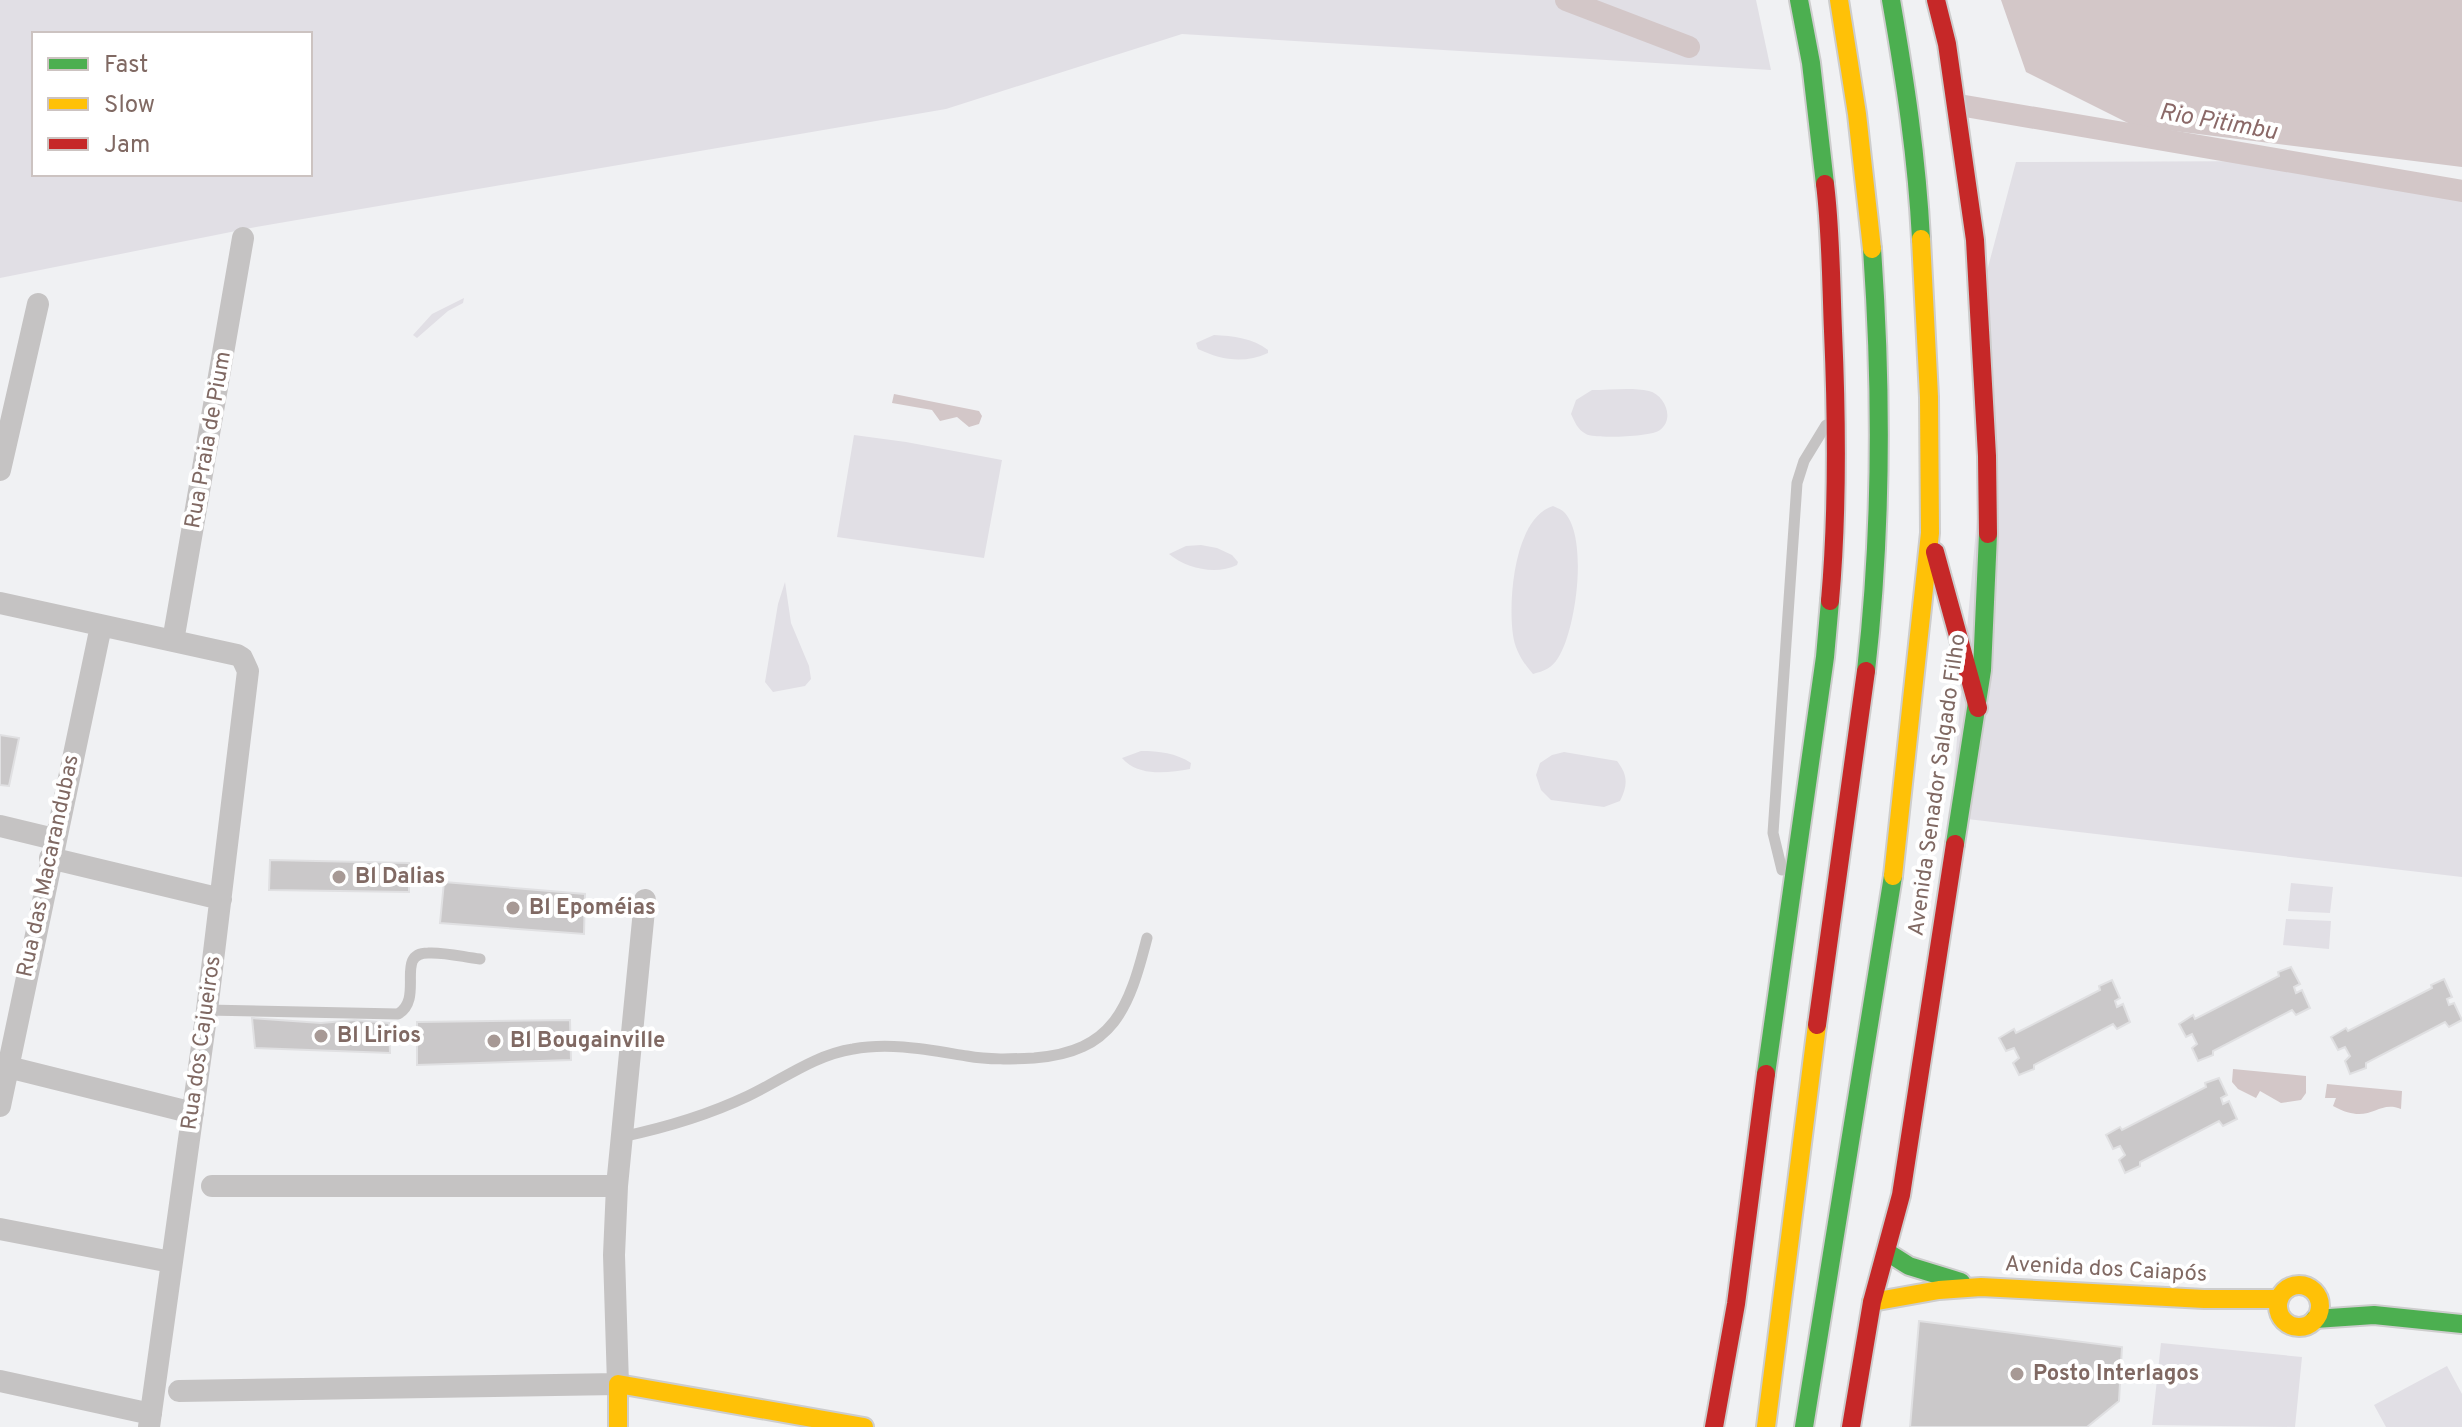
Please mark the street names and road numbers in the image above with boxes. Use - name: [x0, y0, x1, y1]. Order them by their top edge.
- street label: Rua Praia de Pium: [180, 349, 238, 531]
- street label: Avenida Senador Salgado Filho: [1903, 632, 1973, 938]
- street label: Rua das Macarandubas: [12, 752, 86, 980]
- street label: Rua dos Cajueiros: [176, 954, 228, 1132]
- street label: Avenida dos Caiapós: [2004, 1251, 2208, 1289]

